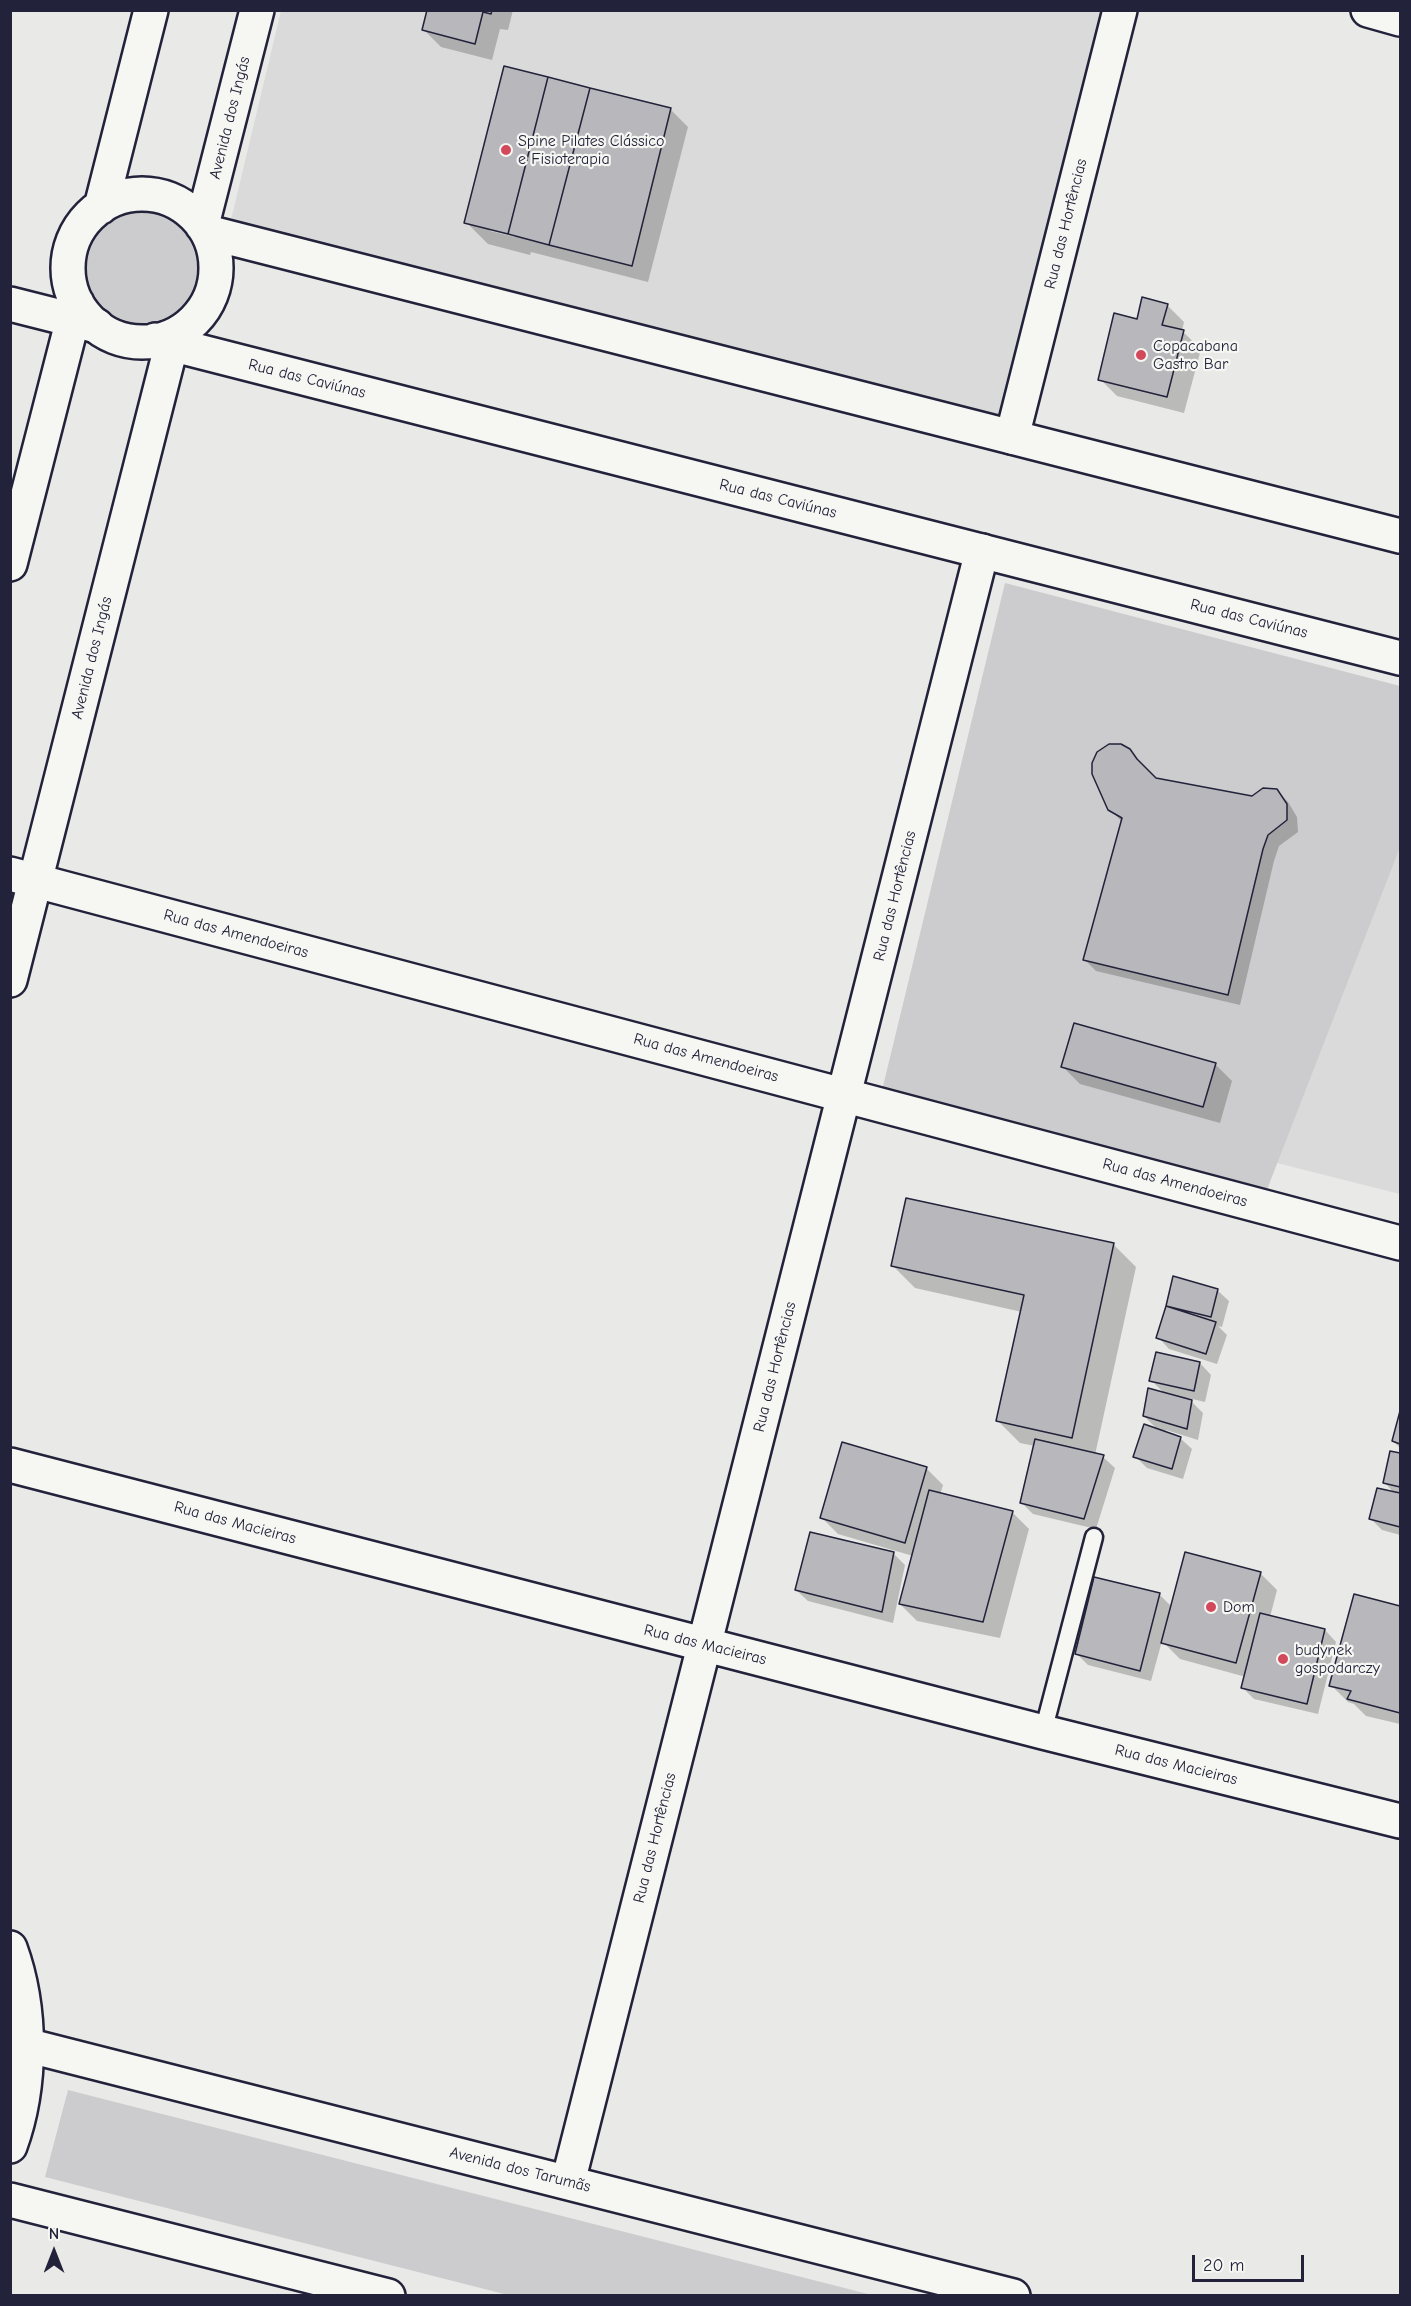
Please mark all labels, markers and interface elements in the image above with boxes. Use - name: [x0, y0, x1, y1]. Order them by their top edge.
- street label: Avenida dos Ingás: [205, 55, 255, 181]
- place label: Spine Pilates Clássico e Fisioterapia: [518, 131, 664, 169]
- marker: Spine Pilates Clássico e Fisioterapia: [499, 143, 513, 157]
- street label: Rua das Hortências: [1041, 157, 1091, 291]
- place label: Copacabana Gastro Bar: [1153, 336, 1238, 374]
- marker: Copacabana Gastro Bar: [1134, 348, 1148, 362]
- street label: Rua das Caviúnas: [246, 355, 368, 403]
- street label: Rua das Caviúnas: [717, 475, 839, 523]
- street label: Avenida dos Ingás: [67, 595, 117, 721]
- street label: Rua das Caviúnas: [1188, 595, 1310, 643]
- street label: Rua das Hortências: [870, 829, 920, 963]
- street label: Rua das Amendoeiras: [162, 905, 310, 963]
- street label: Rua das Amendoeiras: [632, 1029, 780, 1087]
- street label: Rua das Amendoeiras: [1101, 1154, 1249, 1212]
- street label: Rua das Hortências: [750, 1300, 800, 1434]
- street label: Rua das Macieiras: [172, 1497, 298, 1549]
- place label: Dom: [1223, 1597, 1255, 1617]
- marker: Dom: [1204, 1600, 1218, 1614]
- street label: Rua das Macieiras: [642, 1620, 768, 1670]
- place label: budynek gospodarczy: [1295, 1640, 1380, 1678]
- marker: budynek gospodarczy: [1276, 1652, 1290, 1666]
- street label: Rua das Macieiras: [1113, 1740, 1239, 1790]
- street label: Rua das Hortências: [630, 1771, 680, 1905]
- street label: Avenida dos Tarumãs: [447, 2143, 593, 2197]
- north arrow: [24, 2222, 84, 2282]
- text: N: [49, 2225, 59, 2243]
- scale bar: [1195, 2243, 1308, 2281]
- text: 20 m: [1203, 2255, 1244, 2276]

